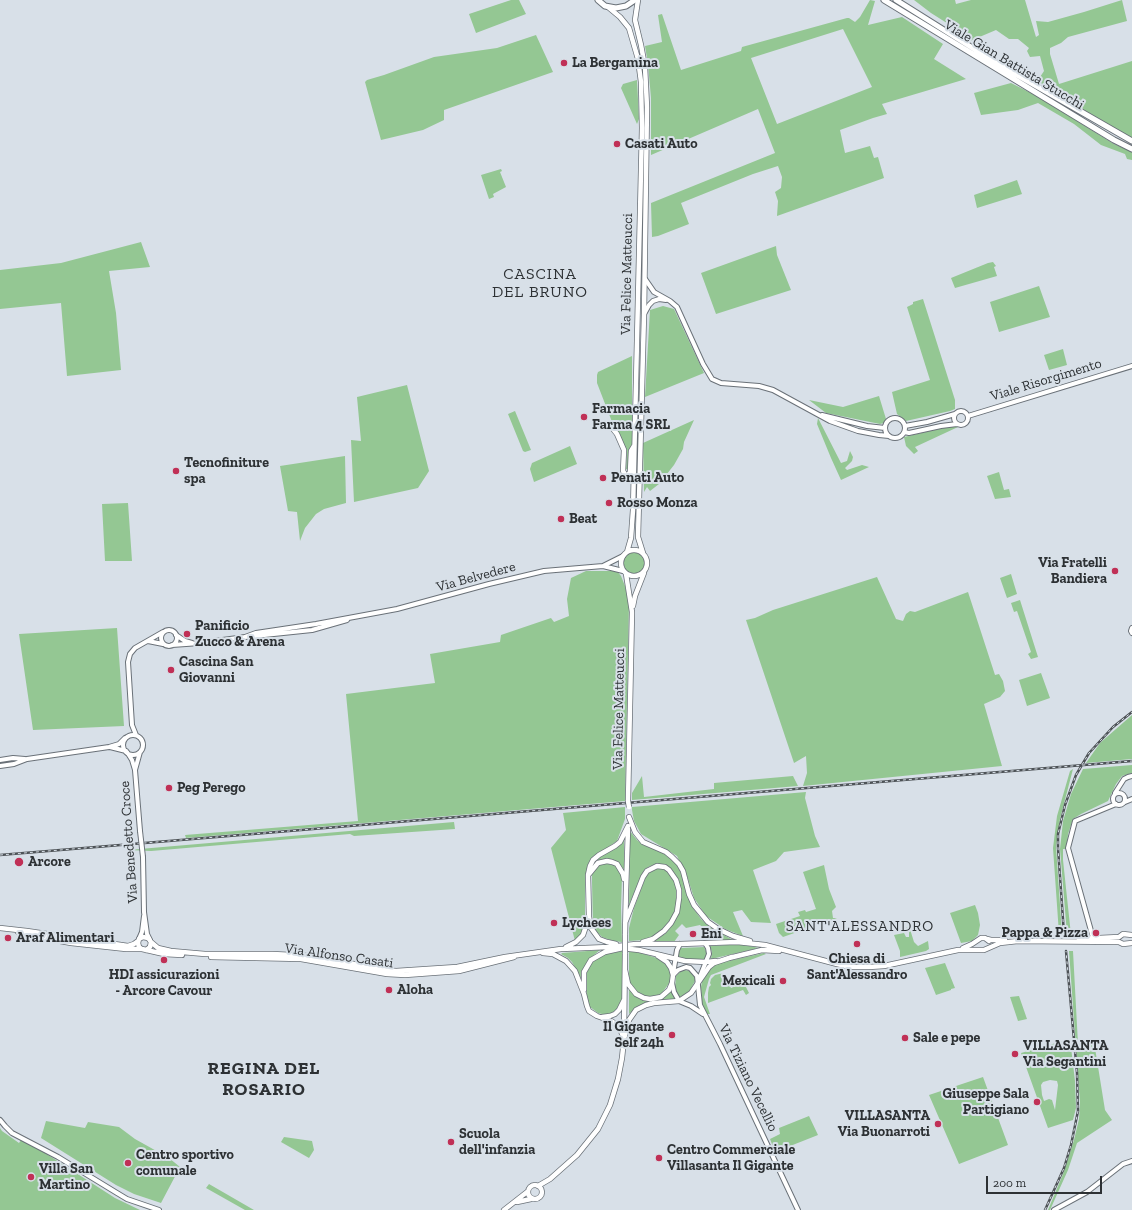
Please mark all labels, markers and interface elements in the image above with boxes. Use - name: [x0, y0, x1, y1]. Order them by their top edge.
- street label: Viale Gian Battista Stucchi: [941, 16, 1087, 114]
- place label: La Bergamina: [572, 55, 658, 71]
- marker: La Bergamina: [559, 58, 569, 68]
- place label: Casati Auto: [625, 136, 697, 152]
- marker: Casati Auto: [612, 139, 622, 149]
- street label: Via Felice Matteucci: [618, 213, 636, 335]
- district label: CASCINA DEL BRUNO: [492, 264, 588, 302]
- street label: Viale Risorgimento: [988, 355, 1104, 405]
- place label: Farmacia Farma 4 SRL: [592, 401, 670, 434]
- marker: Farmacia Farma 4 SRL: [579, 412, 589, 422]
- place label: Tecnofiniture spa: [184, 455, 269, 488]
- marker: Tecnofiniture spa: [171, 466, 181, 476]
- place label: Penati Auto: [611, 470, 684, 486]
- marker: Penati Auto: [598, 473, 608, 483]
- place label: Rosso Monza: [617, 495, 698, 511]
- marker: Rosso Monza: [604, 498, 614, 508]
- place label: Beat: [569, 511, 597, 527]
- marker: Beat: [556, 514, 566, 524]
- place label: Via Fratelli Bandiera: [1038, 555, 1107, 588]
- street label: Via Belvedere: [435, 558, 517, 596]
- marker: Via Fratelli Bandiera: [1110, 566, 1120, 576]
- place label: Panificio Zucco & Arena: [195, 618, 285, 650]
- marker: Panificio Zucco & Arena: [182, 629, 192, 639]
- street label: Via Felice Matteucci: [610, 648, 628, 770]
- place label: Cascina San Giovanni: [179, 654, 253, 686]
- marker: Cascina San Giovanni: [166, 665, 176, 675]
- street label: Via Benedetto Croce: [116, 780, 142, 904]
- place label: Peg Perego: [177, 780, 246, 796]
- marker: Peg Perego: [164, 783, 174, 793]
- place label: Arcore: [28, 854, 71, 870]
- marker: Arcore: [13, 856, 25, 868]
- place label: Lychees: [562, 915, 611, 931]
- marker: Lychees: [549, 918, 559, 928]
- district label: SANT'ALESSANDRO: [786, 918, 934, 936]
- place label: Pappa & Pizza: [1001, 925, 1088, 941]
- place label: Eni: [701, 926, 722, 942]
- marker: Pappa & Pizza: [1091, 928, 1101, 938]
- marker: Eni: [688, 929, 698, 939]
- place label: Araf Alimentari: [16, 930, 114, 946]
- marker: Araf Alimentari: [3, 933, 13, 943]
- marker: Chiesa di Sant'Alessandro: [852, 939, 862, 949]
- street label: Via Alfonso Casati: [284, 940, 394, 972]
- place label: Chiesa di Sant'Alessandro: [807, 951, 907, 984]
- marker: HDI assicurazioni - Arcore Cavour: [159, 955, 169, 965]
- place label: HDI assicurazioni - Arcore Cavour: [109, 967, 219, 1000]
- place label: Mexicali: [722, 973, 775, 989]
- marker: Mexicali: [778, 976, 788, 986]
- place label: Aloha: [397, 982, 433, 998]
- marker: Aloha: [384, 985, 394, 995]
- place label: Il Gigante Self 24h: [603, 1019, 664, 1052]
- street label: Via Tiziano Vecellio: [715, 1022, 781, 1134]
- marker: Il Gigante Self 24h: [667, 1030, 677, 1040]
- place label: Sale e pepe: [913, 1030, 980, 1046]
- marker: Sale e pepe: [900, 1033, 910, 1043]
- place label: VILLASANTA Via Segantini: [1023, 1038, 1108, 1070]
- marker: VILLASANTA Via Segantini: [1010, 1049, 1020, 1059]
- district label: REGINA DEL ROSARIO: [208, 1058, 320, 1100]
- place label: Giuseppe Sala Partigiano: [943, 1086, 1029, 1118]
- marker: Giuseppe Sala Partigiano: [1032, 1097, 1042, 1107]
- place label: VILLASANTA Via Buonarroti: [838, 1108, 930, 1140]
- marker: VILLASANTA Via Buonarroti: [933, 1119, 943, 1129]
- place label: Scuola dell'infanzia: [459, 1126, 535, 1158]
- marker: Scuola dell'infanzia: [446, 1137, 456, 1147]
- place label: Centro Commerciale Villasanta Il Gigante: [667, 1142, 795, 1174]
- place label: Centro sportivo comunale: [136, 1147, 234, 1180]
- marker: Centro Commerciale Villasanta Il Gigante: [654, 1153, 664, 1163]
- marker: Centro sportivo comunale: [123, 1158, 133, 1168]
- place label: Villa San Martino: [39, 1161, 93, 1194]
- scale bar: [988, 1168, 1104, 1194]
- marker: Villa San Martino: [26, 1172, 36, 1182]
- text: 200 m: [993, 1176, 1026, 1190]

